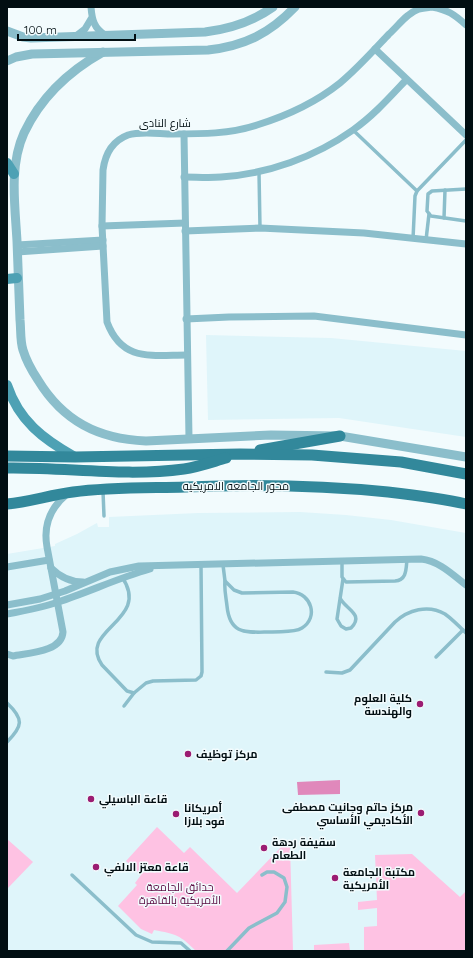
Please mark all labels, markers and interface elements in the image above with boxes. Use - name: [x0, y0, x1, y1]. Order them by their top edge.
- scale bar: [18, 16, 135, 42]
- text: 100 m: [24, 22, 57, 37]
- street label: شارع النادى: [139, 116, 191, 131]
- street label: محور الجامعه الامريكيه: [183, 479, 289, 493]
- place label: كلية العلوم والهندسة: [354, 691, 412, 719]
- marker: كلية العلوم والهندسة: [415, 699, 425, 709]
- place label: مركز توظيف: [196, 747, 257, 762]
- marker: مركز توظيف: [183, 749, 193, 759]
- place label: قاعة الباسيلي: [99, 792, 168, 809]
- marker: قاعة الباسيلي: [86, 794, 96, 804]
- place label: مركز حاتم وجانيت مصطفى الأكاديمي الأساسي: [282, 800, 413, 830]
- place label: أمريكانا فود بلازا: [184, 801, 225, 829]
- marker: مركز حاتم وجانيت مصطفى الأكاديمي الأساسي: [416, 808, 426, 818]
- marker: أمريكانا فود بلازا: [171, 809, 181, 819]
- place label: سقيفة ردهة الطعام: [272, 835, 336, 863]
- marker: سقيفة ردهة الطعام: [259, 843, 269, 853]
- place label: قاعة معتز الالفي: [104, 860, 189, 877]
- marker: قاعة معتز الالفي: [91, 862, 101, 872]
- place label: مكتبة الجامعة الأمريكية: [343, 865, 415, 892]
- marker: مكتبة الجامعة الأمريكية: [330, 873, 340, 883]
- park label: حدائق الجامعة الأمريكية بالقاهرة: [139, 880, 221, 907]

